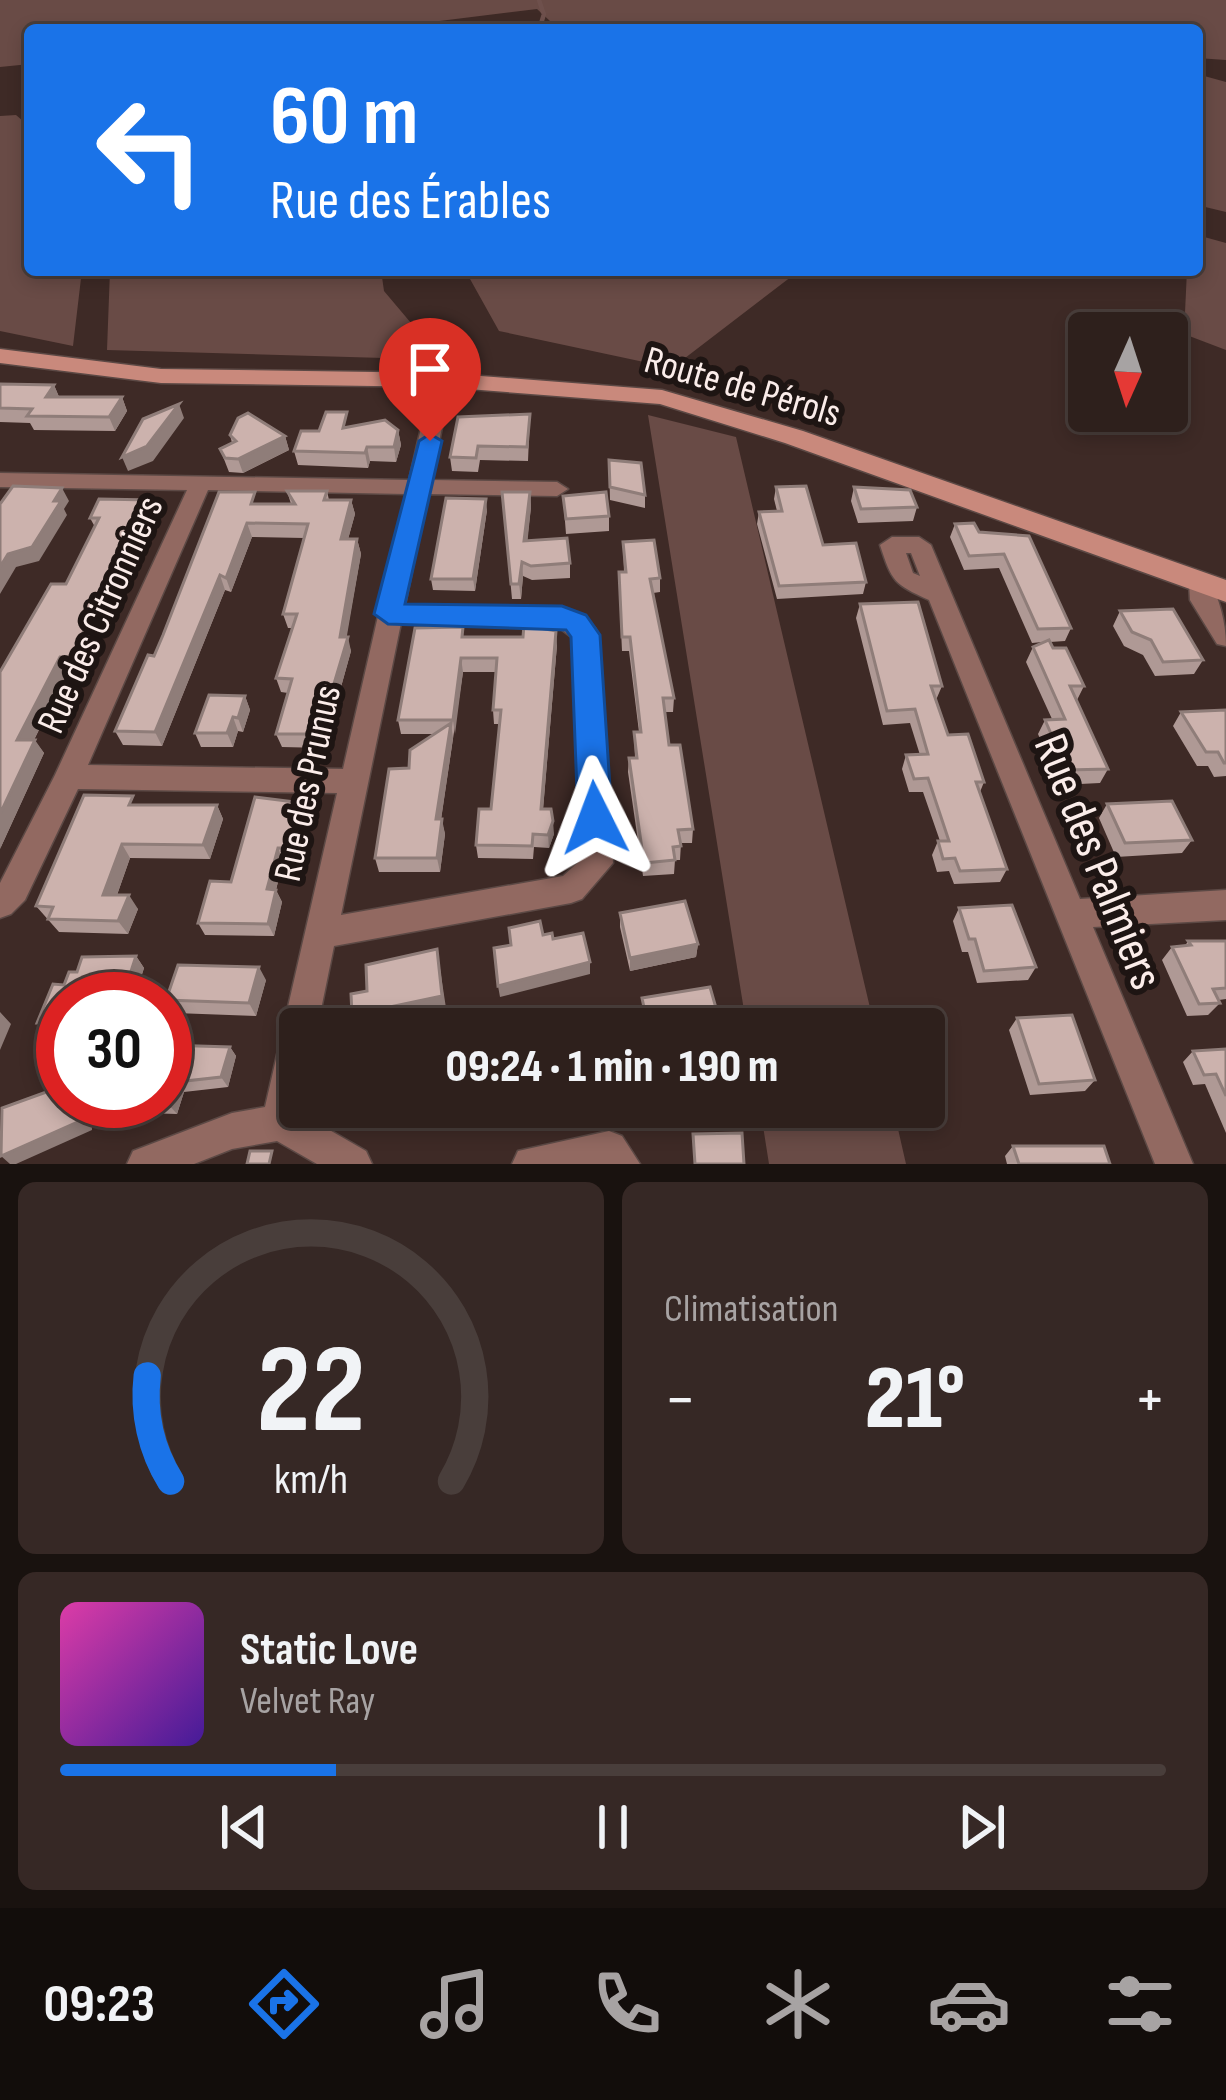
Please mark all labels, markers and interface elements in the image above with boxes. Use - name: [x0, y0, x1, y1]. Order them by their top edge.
- text: 60 m: [270, 67, 418, 168]
- icon: left: [72, 72, 228, 228]
- text: Rue des Érables: [270, 169, 551, 234]
- north arrow: [1068, 312, 1188, 432]
- map controls: [1068, 312, 1188, 432]
- pin: [379, 318, 481, 441]
- icon: arrive: [397, 336, 463, 402]
- street label: Route de Pérols: [639, 337, 846, 438]
- street label: Rue des Citronniers: [28, 489, 174, 741]
- street label: Rue des Prunus: [265, 681, 352, 886]
- street label: Rue des Palmiers: [1021, 726, 1175, 998]
- position arrow: [532, 755, 658, 881]
- speed limit sign: 30: [36, 972, 192, 1128]
- text: 09:24 · 1 min · 190 m: [446, 1040, 778, 1095]
- text: Climatisation: [664, 1286, 838, 1333]
- text: 22: [256, 1318, 366, 1467]
- text: 21°: [865, 1346, 965, 1454]
- text: −: [664, 1361, 696, 1440]
- text: +: [1134, 1361, 1166, 1440]
- text: km/h: [274, 1454, 348, 1506]
- text: Static Love: [240, 1623, 418, 1678]
- text: Velvet Ray: [240, 1678, 375, 1725]
- icon: previous: [211, 1794, 277, 1860]
- icon: pause: [580, 1794, 646, 1860]
- icon: next: [949, 1794, 1015, 1860]
- icon: directions: [242, 1962, 326, 2046]
- icon: music: [413, 1962, 497, 2046]
- icon: phone: [585, 1962, 669, 2046]
- icon: climate: [756, 1962, 840, 2046]
- icon: car: [927, 1962, 1011, 2046]
- icon: filters: [1098, 1962, 1182, 2046]
- text: 09:23: [44, 1972, 155, 2037]

